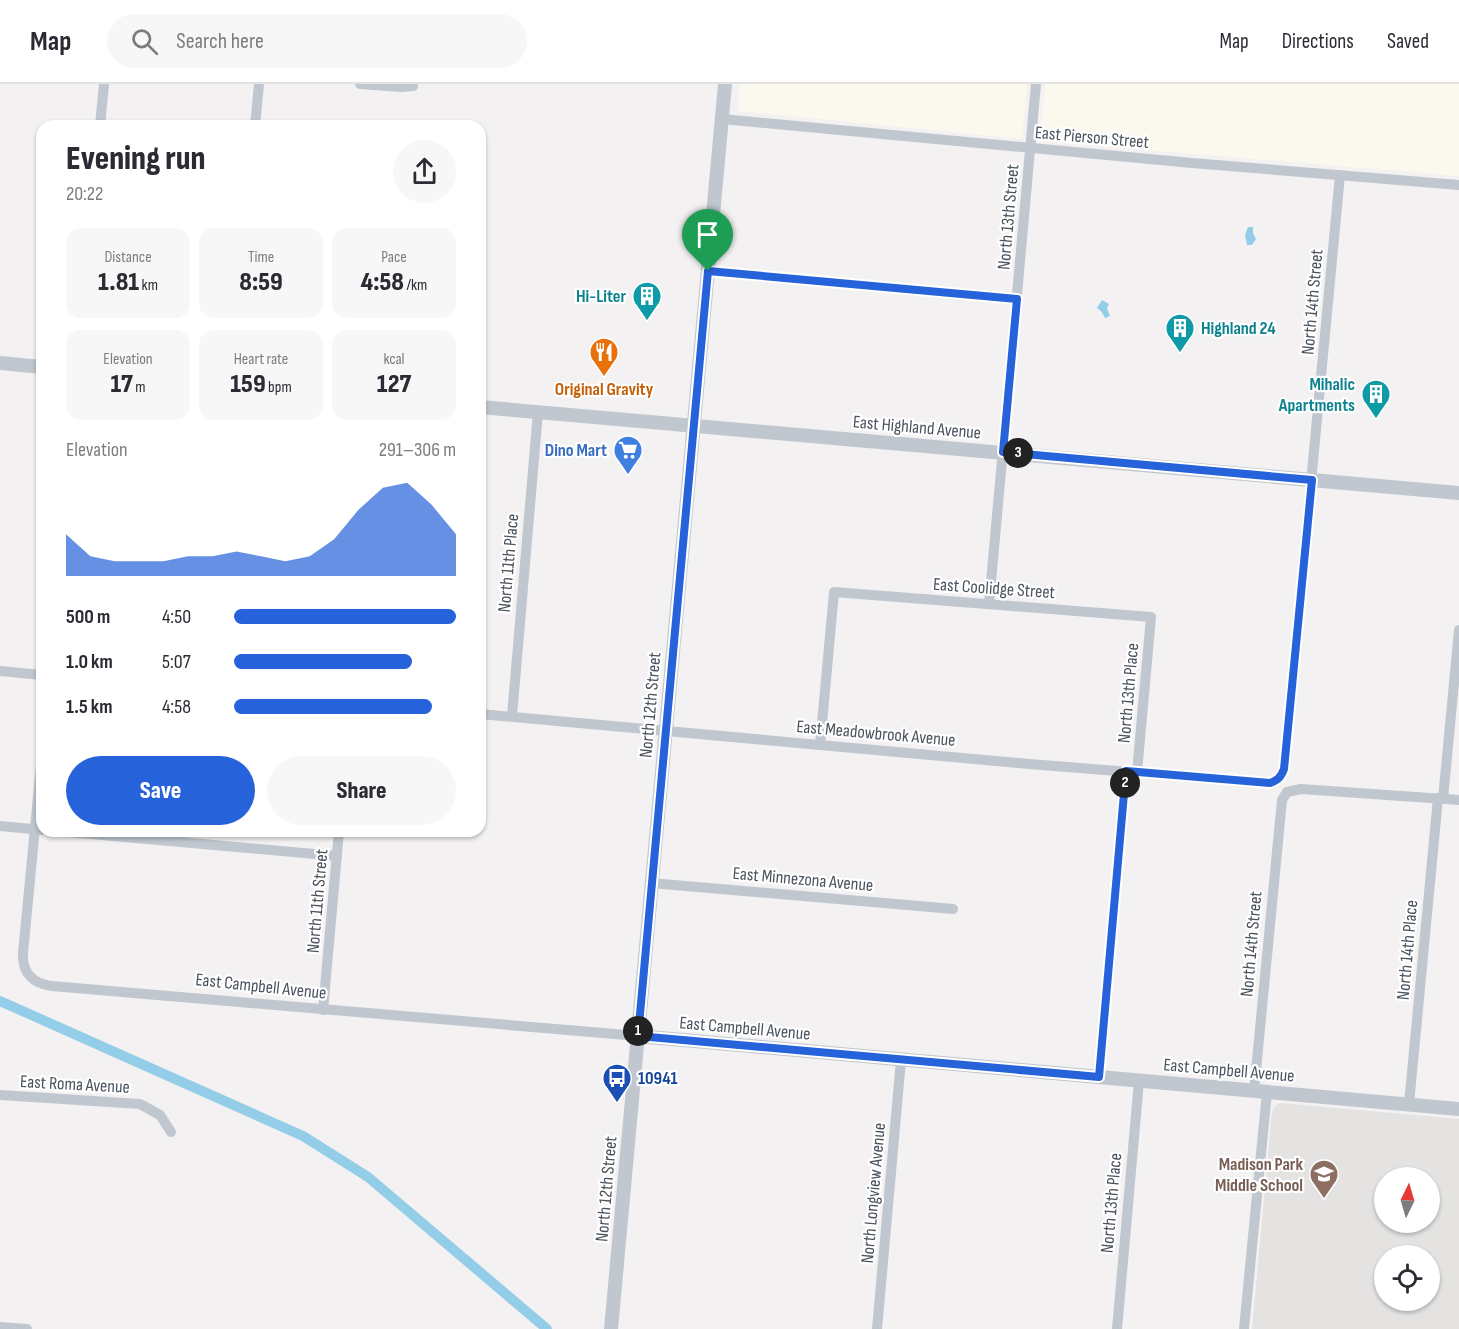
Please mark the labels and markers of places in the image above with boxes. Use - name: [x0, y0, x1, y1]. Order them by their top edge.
- pin: [682, 209, 733, 271]
- building icon: Hi-Liter: [631, 280, 663, 322]
- place label: Hi-Liter: [576, 286, 626, 307]
- building icon: Highland 24: [1164, 312, 1196, 354]
- place label: Highland 24: [1201, 318, 1276, 339]
- restaurant icon: Original Gravity: [588, 336, 620, 378]
- place label: Mihalic Apartments: [1278, 374, 1355, 416]
- building icon: Mihalic Apartments: [1360, 378, 1392, 420]
- place label: Original Gravity: [555, 379, 654, 400]
- supermarket icon: Dino Mart: [612, 434, 644, 476]
- pin: 3: [1003, 438, 1033, 468]
- place label: Dino Mart: [545, 440, 607, 461]
- pin: 2: [1110, 768, 1140, 798]
- pin: 1: [623, 1016, 653, 1046]
- bus stop icon: 10941: [601, 1062, 633, 1104]
- place label: 10941: [638, 1068, 678, 1089]
- place label: Madison Park Middle School: [1215, 1154, 1303, 1196]
- school or university icon: Madison Park Middle School: [1308, 1158, 1340, 1200]

